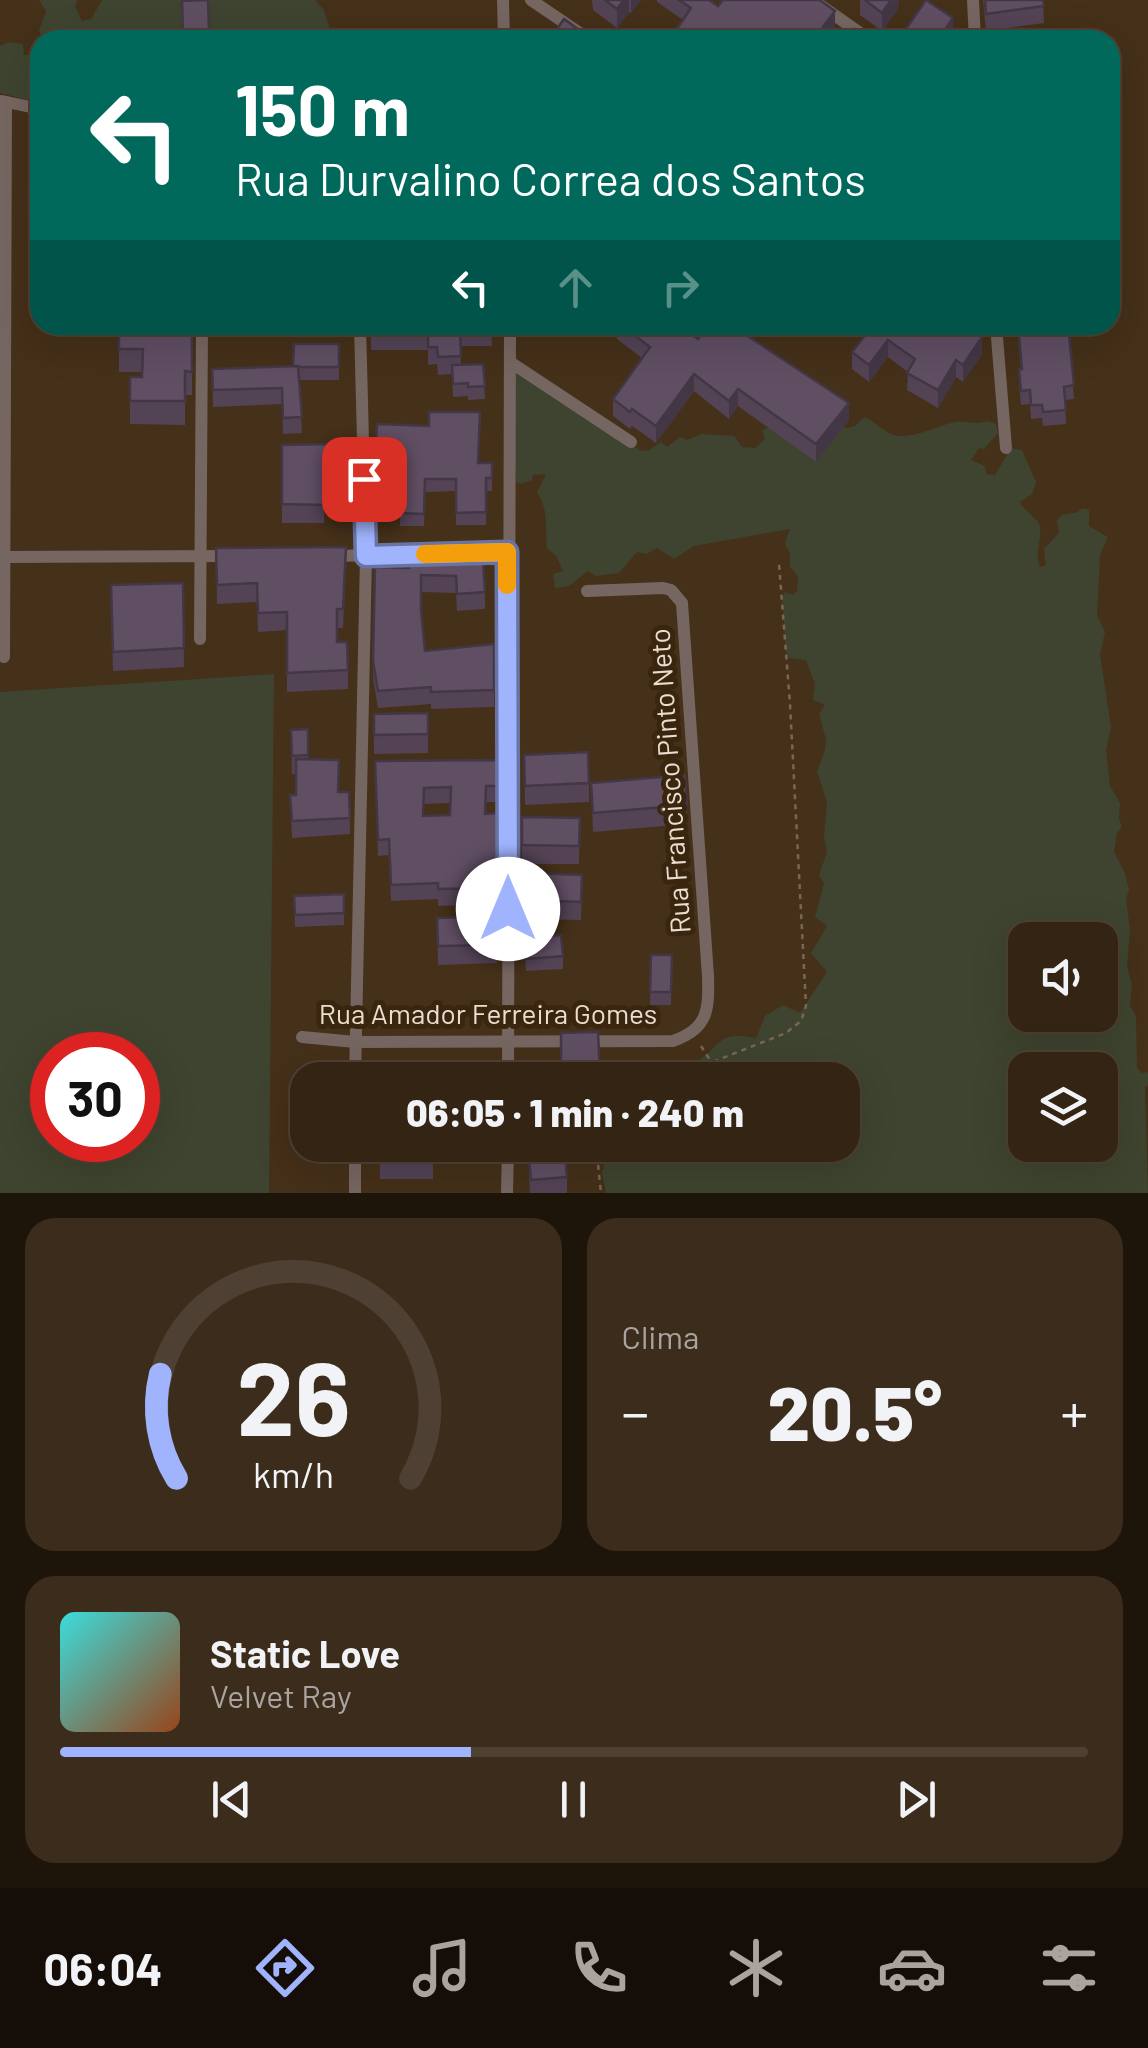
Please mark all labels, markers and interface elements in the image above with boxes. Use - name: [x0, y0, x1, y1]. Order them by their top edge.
- text: 150 m: [235, 66, 410, 150]
- icon: left: [70, 70, 200, 200]
- text: Rua Durvalino Correa dos Santos: [235, 151, 866, 205]
- icon: left: [443, 260, 498, 315]
- icon: ahead: [548, 260, 603, 315]
- icon: right: [653, 260, 708, 315]
- pin: [322, 437, 407, 522]
- icon: arrive: [337, 452, 392, 507]
- street label: Rua Francisco Pinto Neto: [641, 627, 697, 935]
- position arrow: [456, 857, 560, 961]
- map controls: [1008, 922, 1118, 1162]
- button: sound: [1008, 922, 1118, 1032]
- street label: Rua Amador Ferreira Gomes: [319, 996, 657, 1030]
- speed limit sign: 30: [30, 1032, 160, 1162]
- button: layers: [1008, 1052, 1118, 1162]
- text: 06:05 · 1 min · 240 m: [406, 1089, 744, 1135]
- text: Clima: [622, 1317, 699, 1355]
- text: 26: [236, 1332, 350, 1457]
- text: 20.5°: [767, 1366, 942, 1456]
- text: −: [622, 1378, 649, 1444]
- text: +: [1060, 1378, 1088, 1444]
- text: km/h: [253, 1452, 334, 1495]
- text: Static Love: [210, 1630, 400, 1676]
- text: Velvet Ray: [210, 1676, 352, 1714]
- icon: previous: [204, 1772, 259, 1827]
- icon: pause: [546, 1772, 601, 1827]
- icon: next: [889, 1772, 944, 1827]
- icon: directions: [250, 1933, 320, 2003]
- icon: music: [407, 1933, 477, 2003]
- icon: phone: [564, 1933, 634, 2003]
- icon: climate: [721, 1933, 791, 2003]
- icon: car: [877, 1933, 947, 2003]
- icon: filters: [1034, 1933, 1104, 2003]
- text: 06:04: [43, 1941, 163, 1995]

